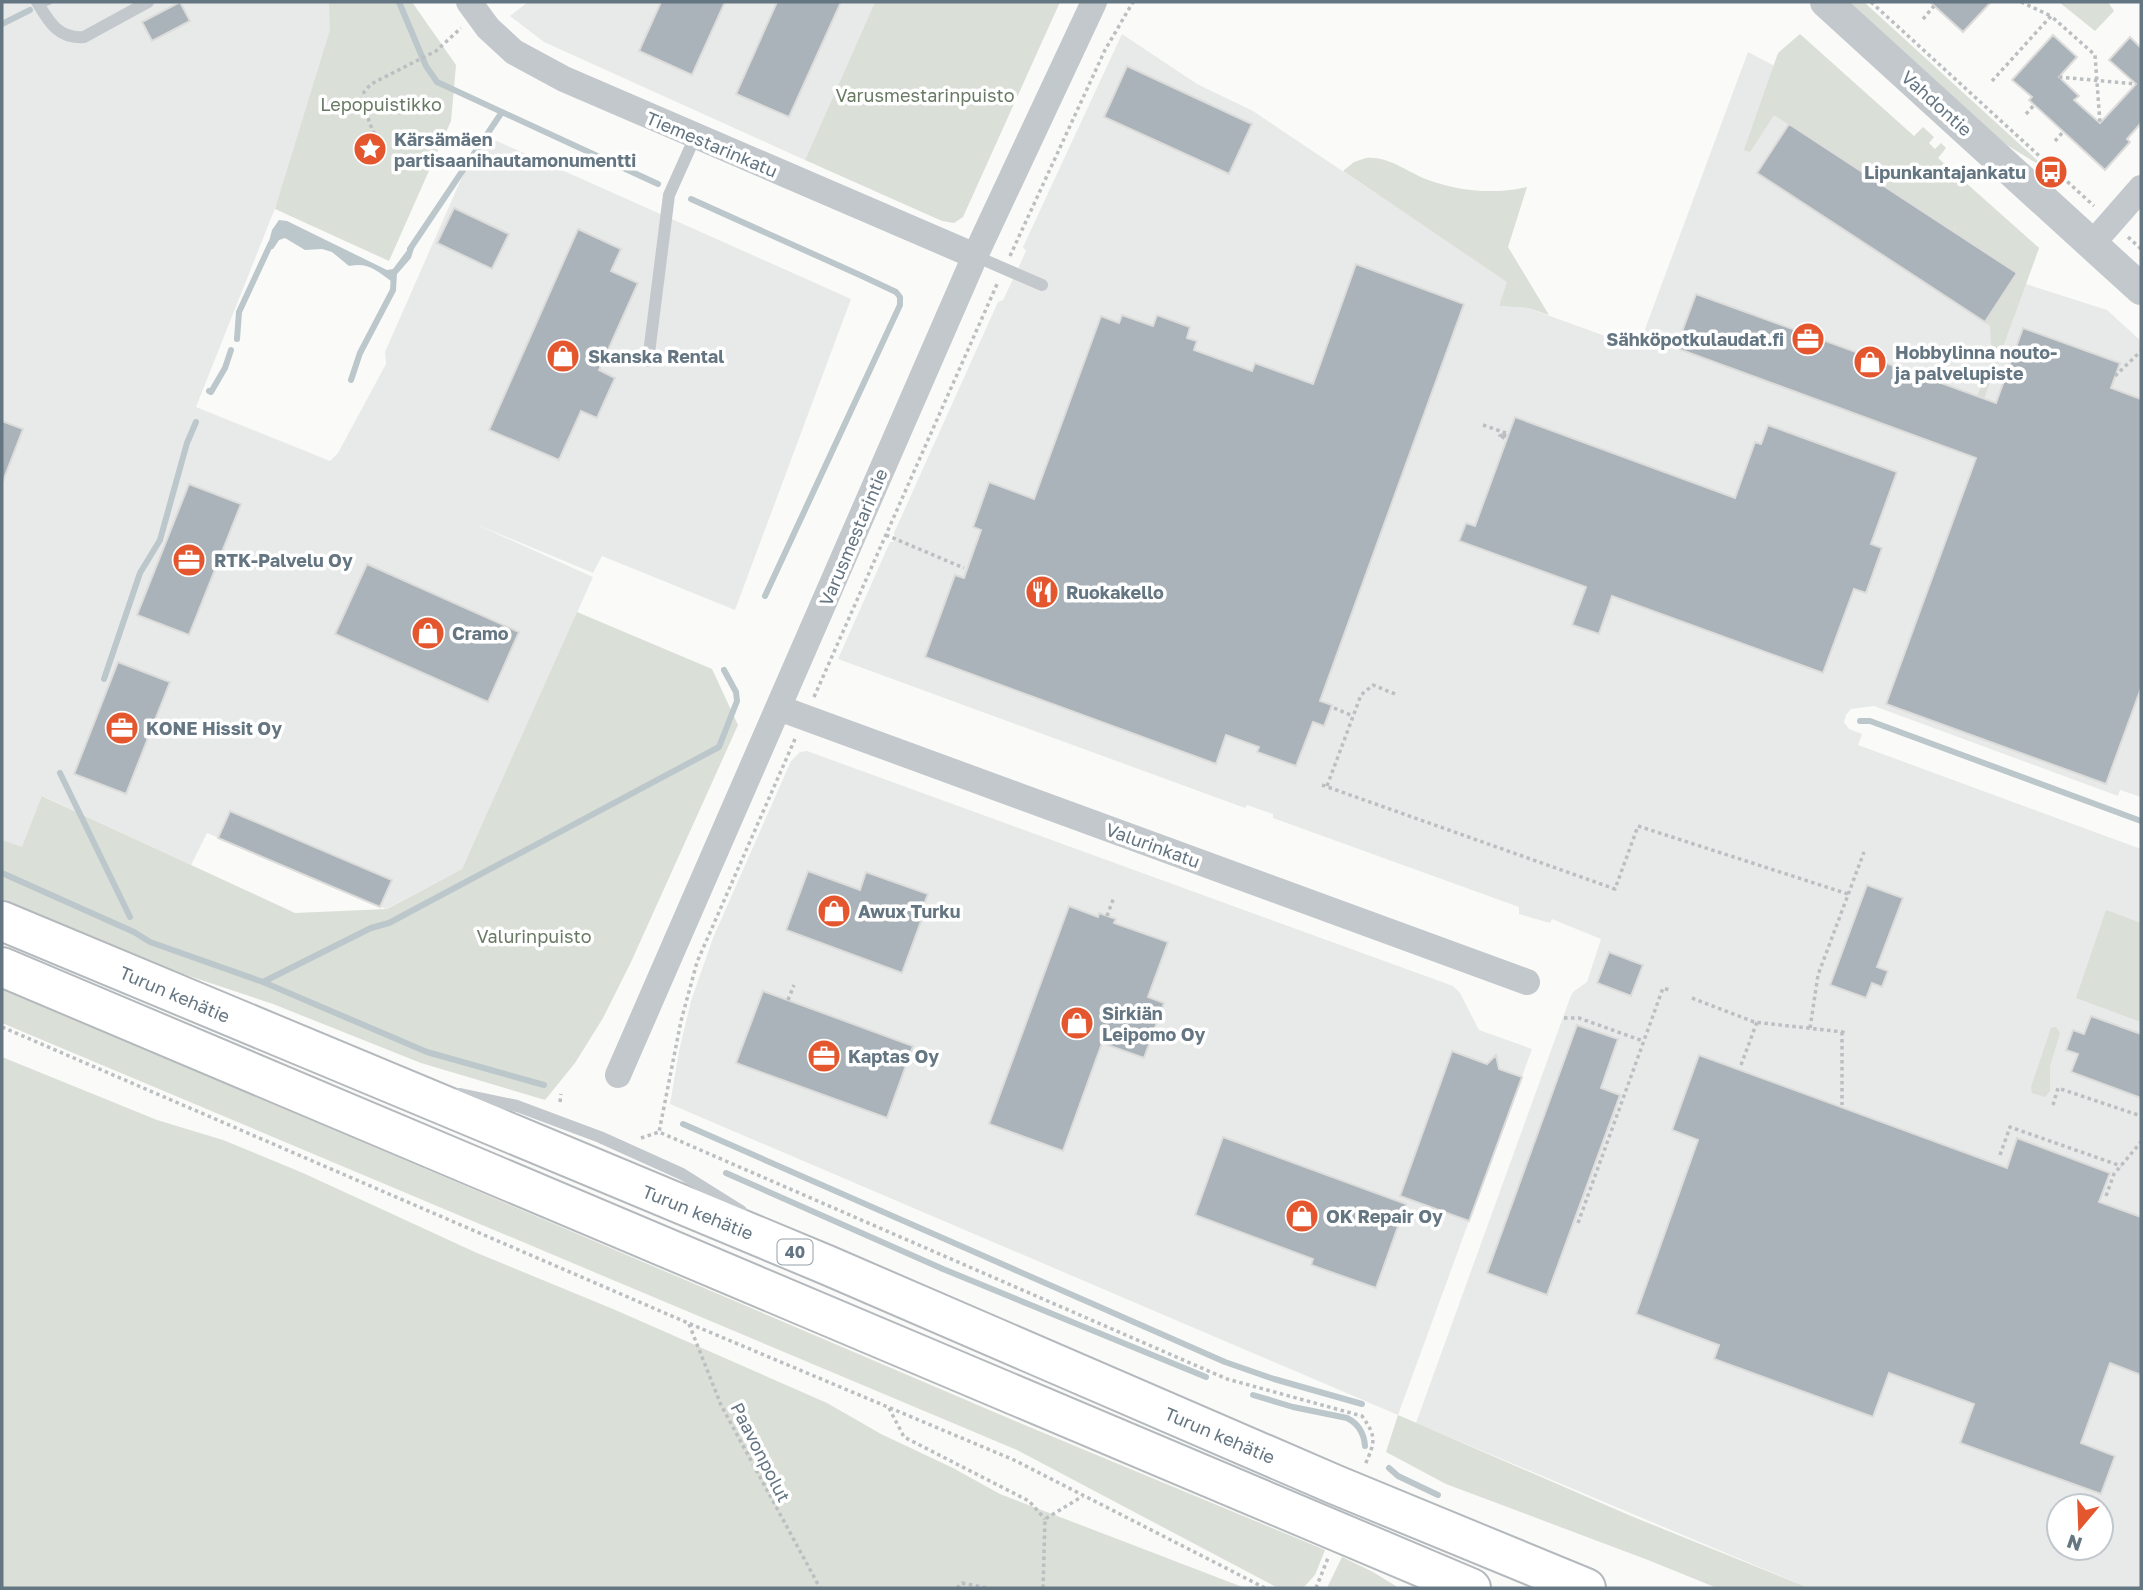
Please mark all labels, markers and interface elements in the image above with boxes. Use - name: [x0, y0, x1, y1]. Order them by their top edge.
- street label: Vahdontie: [1897, 66, 1977, 140]
- park label: Varusmestarinpuisto: [835, 84, 1015, 106]
- park label: Lepopuistikko: [320, 93, 442, 115]
- street label: Tiemestarinkatu: [643, 106, 781, 182]
- place label: Kärsämäen partisaanihautamonumentti: [394, 128, 636, 171]
- place icon: Kärsämäen partisaanihautamonumentti: [351, 130, 389, 168]
- bus stop icon: Lipunkantajankatu: [2032, 153, 2070, 191]
- place label: Lipunkantajankatu: [1864, 161, 2026, 183]
- office icon: Sähköpotkulaudat.fi: [1789, 320, 1827, 358]
- place label: Sähköpotkulaudat.fi: [1606, 328, 1784, 350]
- shop icon: Skanska Rental: [544, 337, 582, 375]
- place label: Hobbylinna nouto- ja palvelupiste: [1894, 341, 2057, 384]
- shop icon: Hobbylinna nouto- ja palvelupiste: [1851, 343, 1889, 381]
- place label: Skanska Rental: [588, 345, 724, 367]
- street label: Varusmestarintie: [814, 465, 892, 609]
- office icon: RTK-Palvelu Oy: [170, 541, 208, 579]
- place label: RTK-Palvelu Oy: [214, 549, 353, 571]
- restaurant icon: Ruokakello: [1023, 573, 1061, 611]
- place label: Ruokakello: [1066, 581, 1164, 603]
- shop icon: Cramo: [409, 614, 447, 652]
- place label: Cramo: [452, 622, 509, 644]
- office icon: KONE Hissit Oy: [103, 709, 141, 747]
- place label: KONE Hissit Oy: [146, 717, 282, 739]
- street label: Valurinkatu: [1103, 818, 1203, 872]
- shop icon: Awux Turku: [815, 892, 853, 930]
- place label: Awux Turku: [858, 900, 960, 922]
- park label: Valurinpuisto: [476, 925, 592, 947]
- street label: Turun kehätie: [117, 961, 233, 1027]
- place label: Sirkiän Leipomo Oy: [1102, 1002, 1206, 1045]
- shop icon: Sirkiän Leipomo Oy: [1058, 1004, 1096, 1042]
- office icon: Kaptas Oy: [805, 1037, 843, 1075]
- place label: Kaptas Oy: [848, 1045, 939, 1067]
- street label: Turun kehätie: [639, 1180, 757, 1244]
- shop icon: OK Repair Oy: [1283, 1197, 1321, 1235]
- place label: OK Repair Oy: [1326, 1205, 1443, 1227]
- road number: 40: [778, 1240, 812, 1264]
- street label: Paavonpolut: [726, 1398, 796, 1506]
- street label: Turun kehätie: [1162, 1402, 1278, 1468]
- north arrow: [2045, 1492, 2115, 1562]
- text: N: [2064, 1530, 2085, 1557]

